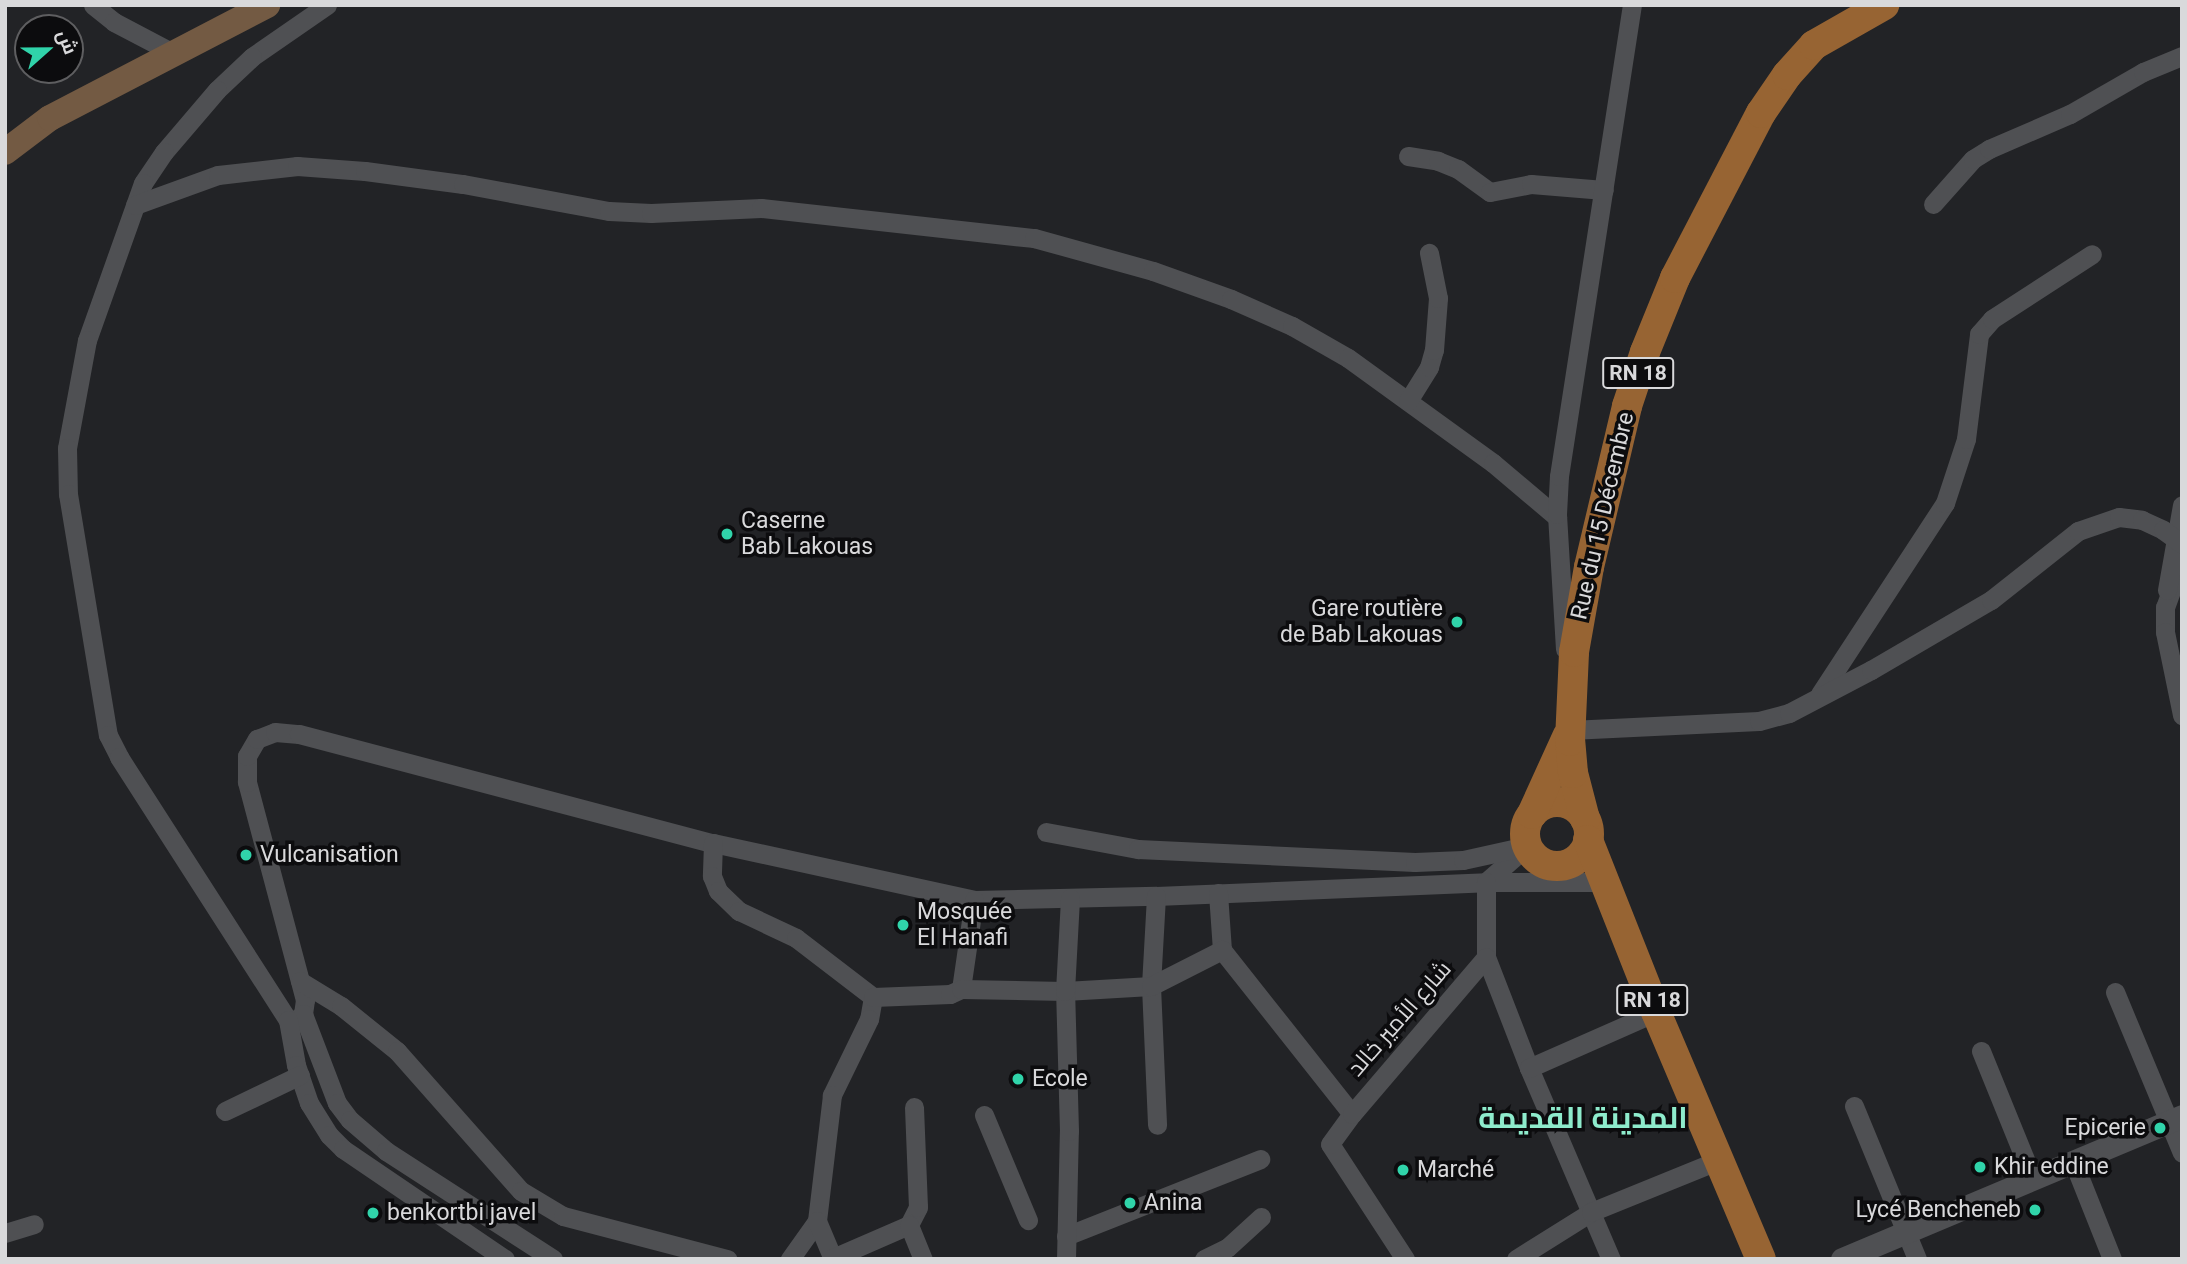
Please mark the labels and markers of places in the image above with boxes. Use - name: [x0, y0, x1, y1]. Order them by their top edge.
- place label: Caserne Bab Lakouas: [741, 507, 873, 561]
- marker: Caserne Bab Lakouas: [719, 526, 735, 542]
- place label: Gare routière de Bab Lakouas: [1280, 595, 1443, 649]
- marker: Gare routière de Bab Lakouas: [1449, 614, 1465, 630]
- place label: Vulcanisation: [260, 841, 399, 869]
- marker: Vulcanisation: [238, 847, 254, 863]
- place label: Mosquée El Hanafi: [917, 898, 1012, 952]
- marker: Mosquée El Hanafi: [895, 917, 911, 933]
- place label: Ecole: [1032, 1065, 1088, 1093]
- marker: Ecole: [1010, 1071, 1026, 1087]
- place label: Epicerie: [2065, 1114, 2146, 1142]
- marker: Epicerie: [2152, 1120, 2168, 1136]
- place label: Khir eddine: [1994, 1153, 2109, 1181]
- place label: Marché: [1417, 1156, 1494, 1184]
- marker: Khir eddine: [1972, 1159, 1988, 1175]
- marker: Marché: [1395, 1162, 1411, 1178]
- place label: Anina: [1144, 1189, 1203, 1217]
- marker: Anina: [1122, 1195, 1138, 1211]
- place label: Lycé Bencheneb: [1855, 1196, 2021, 1224]
- place label: benkortbi javel: [387, 1199, 536, 1227]
- marker: Lycé Bencheneb: [2027, 1202, 2043, 1218]
- marker: benkortbi javel: [365, 1205, 381, 1221]

